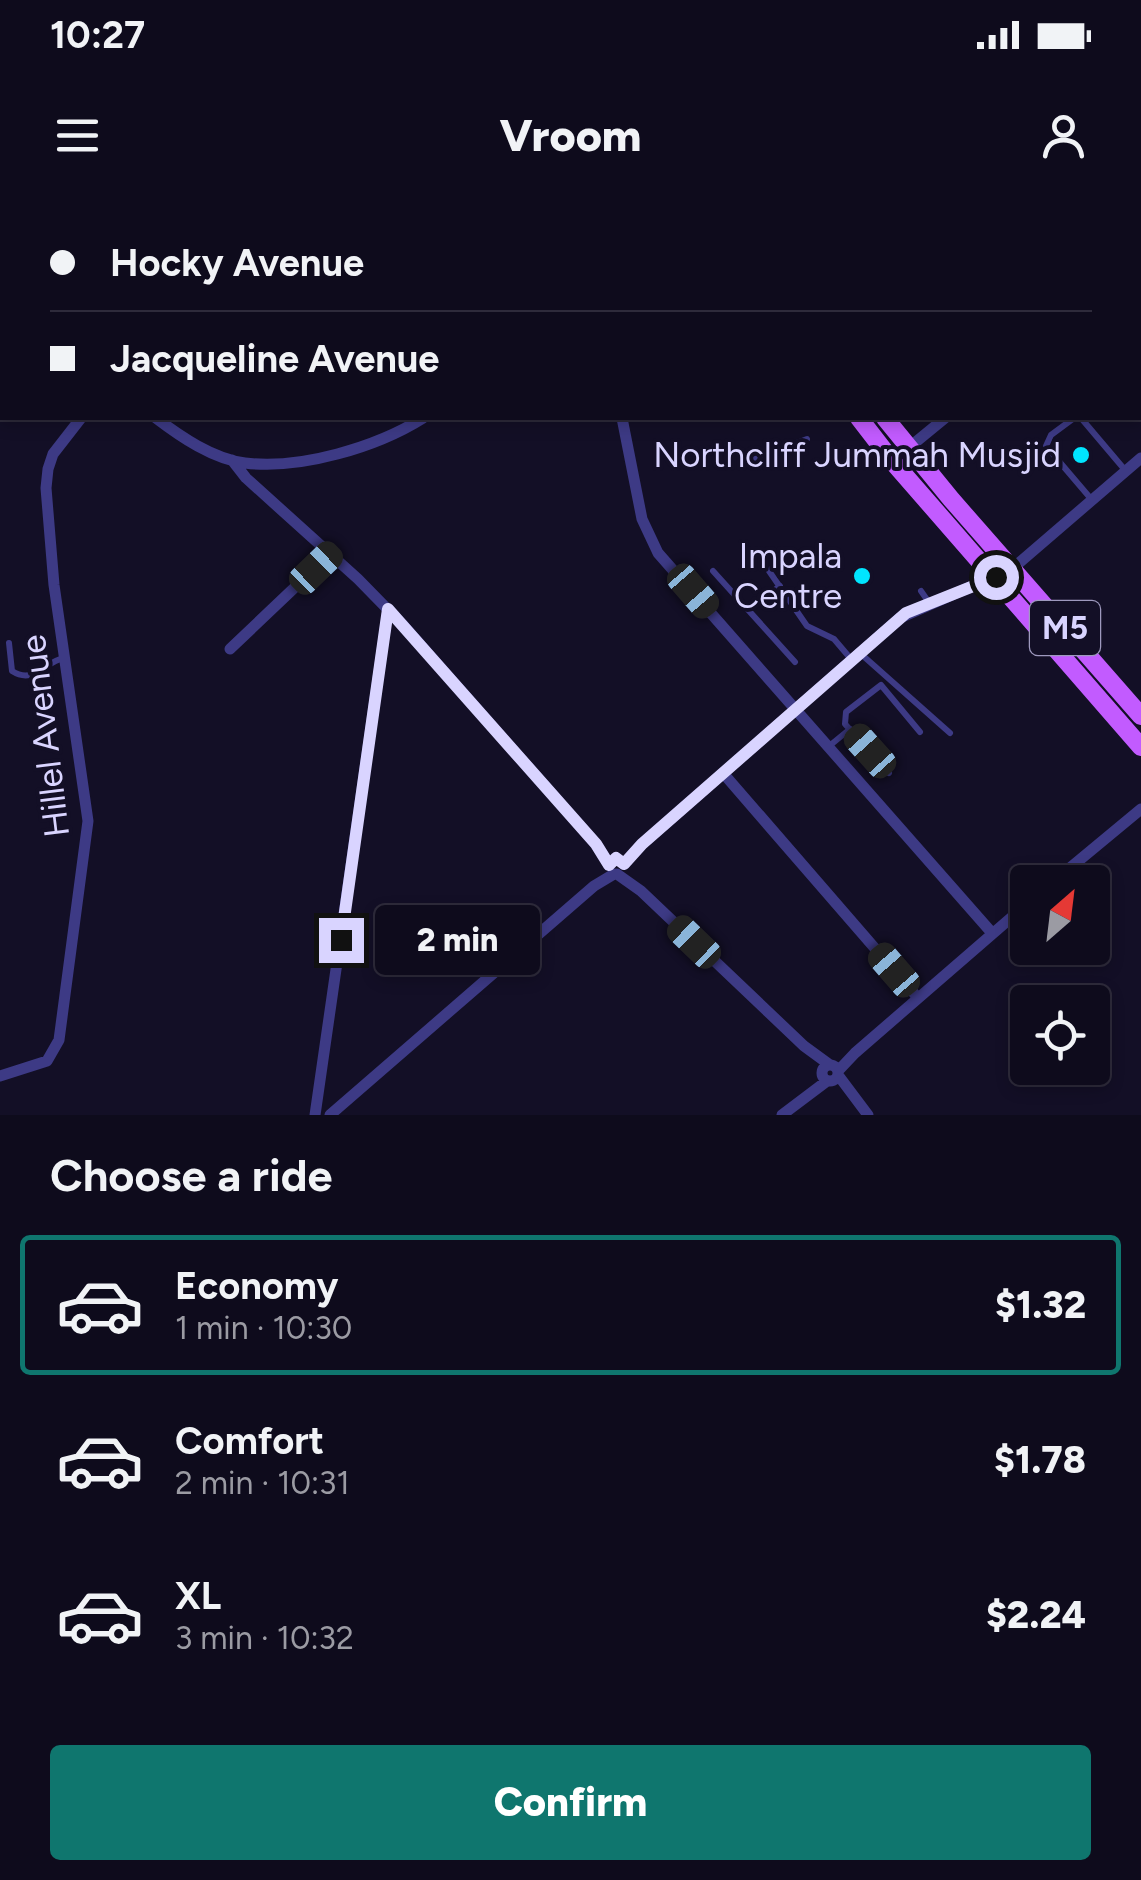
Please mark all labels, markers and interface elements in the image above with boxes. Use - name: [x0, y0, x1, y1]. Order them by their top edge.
- text: 10:27: [50, 12, 145, 58]
- icon: menu: [50, 108, 105, 163]
- text: Vroom: [500, 108, 641, 162]
- icon: person: [1036, 108, 1091, 163]
- text: Hocky Avenue: [110, 240, 364, 286]
- text: Jacqueline Avenue: [110, 336, 439, 382]
- place label: Northcliff Jummah Musjid: [653, 434, 1061, 476]
- marker: Northcliff Jummah Musjid: [1070, 444, 1092, 466]
- place label: Impala Centre: [734, 535, 842, 617]
- car: [284, 536, 348, 600]
- route start: [974, 555, 1019, 600]
- car: [662, 559, 724, 623]
- marker: Impala Centre: [851, 565, 873, 587]
- road number: M5: [1030, 601, 1100, 655]
- street label: Hillel Avenue: [12, 632, 78, 840]
- car: [839, 719, 901, 783]
- north arrow: [1010, 865, 1110, 965]
- map controls: [1010, 865, 1110, 1085]
- callout: 2 min: [376, 905, 541, 975]
- car: [662, 910, 726, 974]
- route end: [319, 918, 364, 963]
- text: 2 min: [417, 921, 498, 959]
- car: [863, 938, 925, 1002]
- button: locate: [1010, 985, 1110, 1085]
- text: Choose a ride: [50, 1148, 332, 1202]
- icon: car: [55, 1260, 145, 1350]
- text: Economy: [175, 1263, 338, 1309]
- text: $1.32: [995, 1282, 1086, 1328]
- text: 1 min · 10:30: [175, 1309, 352, 1347]
- icon: car: [55, 1415, 145, 1505]
- text: Comfort: [175, 1418, 324, 1464]
- text: $1.78: [994, 1437, 1086, 1483]
- text: 2 min · 10:31: [175, 1464, 350, 1502]
- icon: car: [55, 1570, 145, 1660]
- text: XL: [175, 1573, 221, 1619]
- text: $2.24: [986, 1592, 1086, 1638]
- text: 3 min · 10:32: [175, 1619, 354, 1657]
- button: Confirm: [50, 1745, 1091, 1860]

